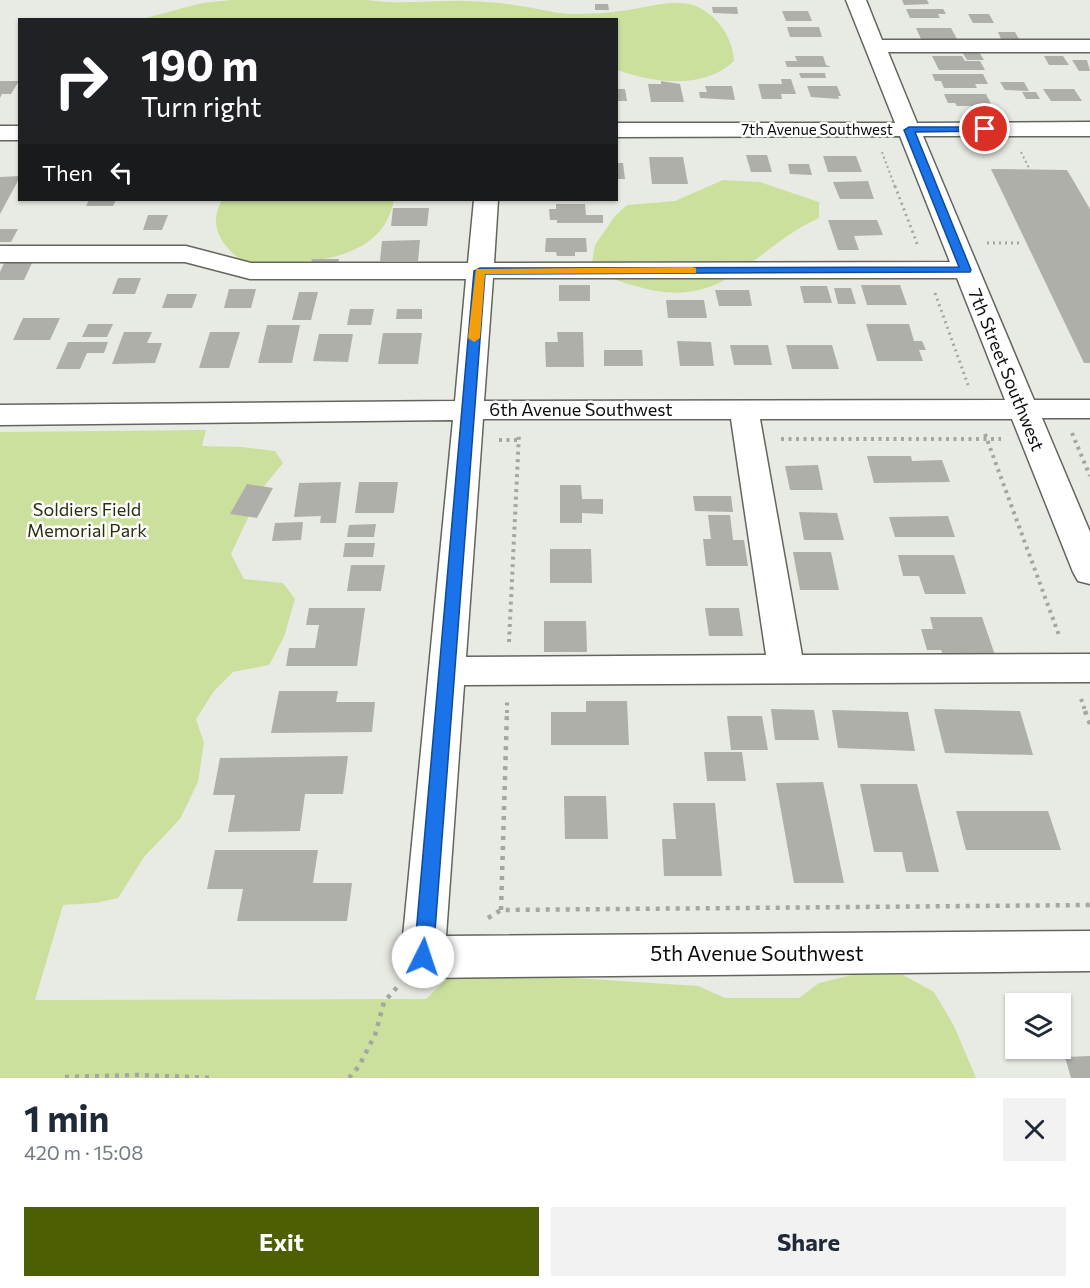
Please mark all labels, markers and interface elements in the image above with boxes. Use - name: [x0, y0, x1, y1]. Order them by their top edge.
- text: 190 m: [141, 38, 259, 90]
- icon: right: [42, 42, 120, 120]
- text: Turn right: [141, 90, 261, 123]
- pin: [959, 103, 1010, 154]
- icon: arrive: [968, 112, 1001, 145]
- street label: 7th Avenue Southwest: [741, 120, 893, 138]
- icon: left: [105, 156, 138, 189]
- text: Then: [42, 159, 93, 186]
- street label: 7th Street Southwest: [964, 285, 1050, 454]
- street label: 6th Avenue Southwest: [489, 398, 673, 420]
- park label: Soldiers Field Memorial Park: [27, 498, 147, 541]
- position arrow: [391, 925, 455, 989]
- street label: 5th Avenue Southwest: [650, 940, 864, 965]
- map controls: [1005, 993, 1071, 1059]
- button: layers: [1005, 993, 1071, 1059]
- text: 1 min: [24, 1095, 109, 1139]
- button: close: [1003, 1098, 1066, 1161]
- text: 420 m · 15:08: [24, 1140, 143, 1164]
- button: Exit: [24, 1207, 539, 1276]
- button: Share: [551, 1207, 1066, 1276]

